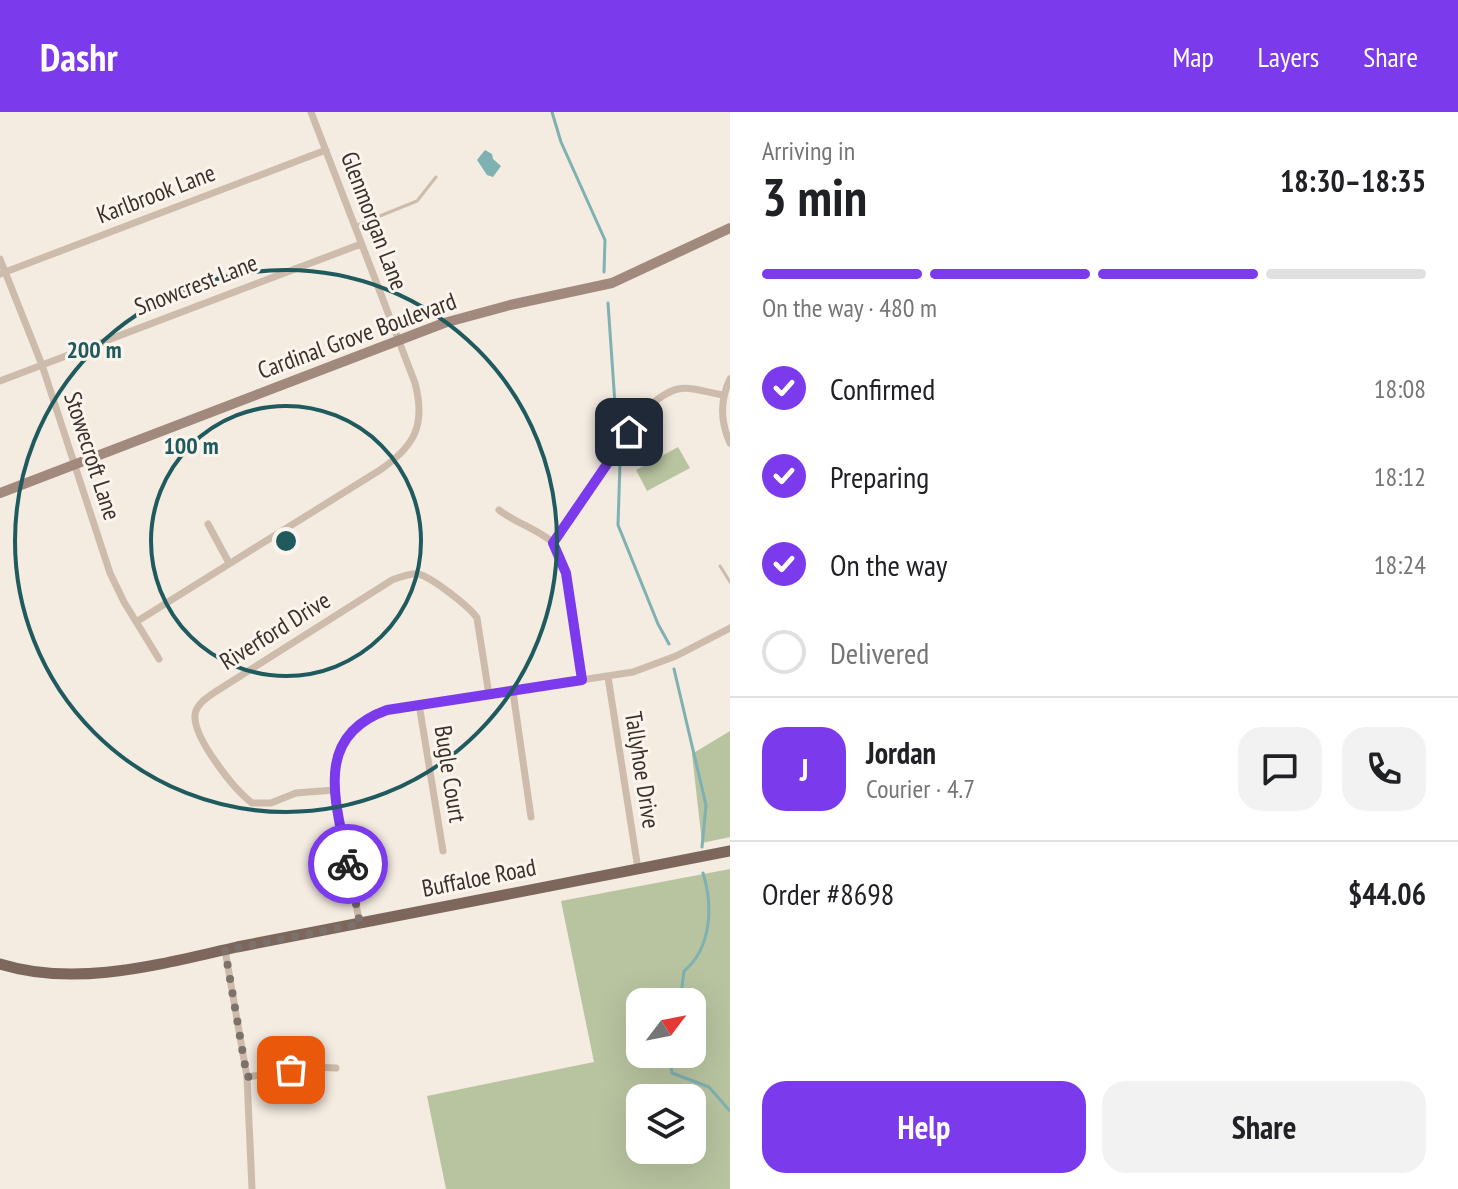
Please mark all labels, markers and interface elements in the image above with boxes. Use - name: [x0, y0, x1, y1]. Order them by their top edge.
- text: Dashr: [40, 32, 118, 81]
- text: Map: [1172, 38, 1214, 75]
- text: Layers: [1258, 38, 1319, 75]
- text: Share: [1363, 38, 1418, 75]
- text: Arriving in: [762, 134, 855, 167]
- street label: Glenmorgan Lane: [334, 147, 415, 294]
- street label: Karlbrook Lane: [92, 157, 219, 230]
- text: 18:30–18:35: [1280, 161, 1426, 200]
- text: 3 min: [762, 163, 867, 230]
- street label: Snowcrest Lane: [130, 247, 262, 322]
- street label: Cardinal Grove Boulevard: [253, 285, 460, 386]
- text: On the way · 480 m: [762, 291, 937, 324]
- text: 200 m: [66, 334, 122, 365]
- icon: check: [762, 366, 806, 410]
- text: Confirmed: [830, 369, 935, 408]
- text: 18:08: [1374, 372, 1426, 405]
- street label: Stowecroft Lane: [57, 388, 128, 524]
- pin: [595, 398, 663, 466]
- icon: home: [607, 410, 651, 454]
- text: 100 m: [163, 430, 219, 461]
- icon: check: [762, 454, 806, 498]
- text: Preparing: [830, 457, 929, 496]
- text: 18:12: [1374, 460, 1426, 493]
- centre of rings: [272, 527, 300, 555]
- icon: check: [762, 542, 806, 586]
- text: On the way: [830, 545, 947, 584]
- text: 18:24: [1374, 548, 1426, 581]
- street label: Riverford Drive: [214, 584, 336, 677]
- text: Delivered: [830, 633, 929, 672]
- street label: Tallyhoe Drive: [618, 709, 667, 831]
- street label: Bugle Court: [428, 723, 473, 825]
- button: chat: [1238, 727, 1322, 811]
- button: phone: [1342, 727, 1426, 811]
- text: Jordan: [866, 733, 936, 772]
- text: J: [800, 750, 808, 789]
- text: Courier · 4.7: [866, 772, 975, 805]
- courier: [308, 824, 388, 904]
- icon: bike: [326, 842, 370, 886]
- street label: Buffaloe Road: [419, 851, 539, 904]
- text: Order #8698: [762, 874, 894, 913]
- text: $44.06: [1348, 874, 1426, 913]
- north arrow: [626, 988, 706, 1068]
- map controls: [626, 988, 706, 1164]
- pin: [257, 1036, 325, 1104]
- icon: bag: [269, 1048, 313, 1092]
- button: Help: [762, 1081, 1086, 1173]
- button: Share: [1102, 1081, 1426, 1173]
- button: layers: [626, 1084, 706, 1164]

